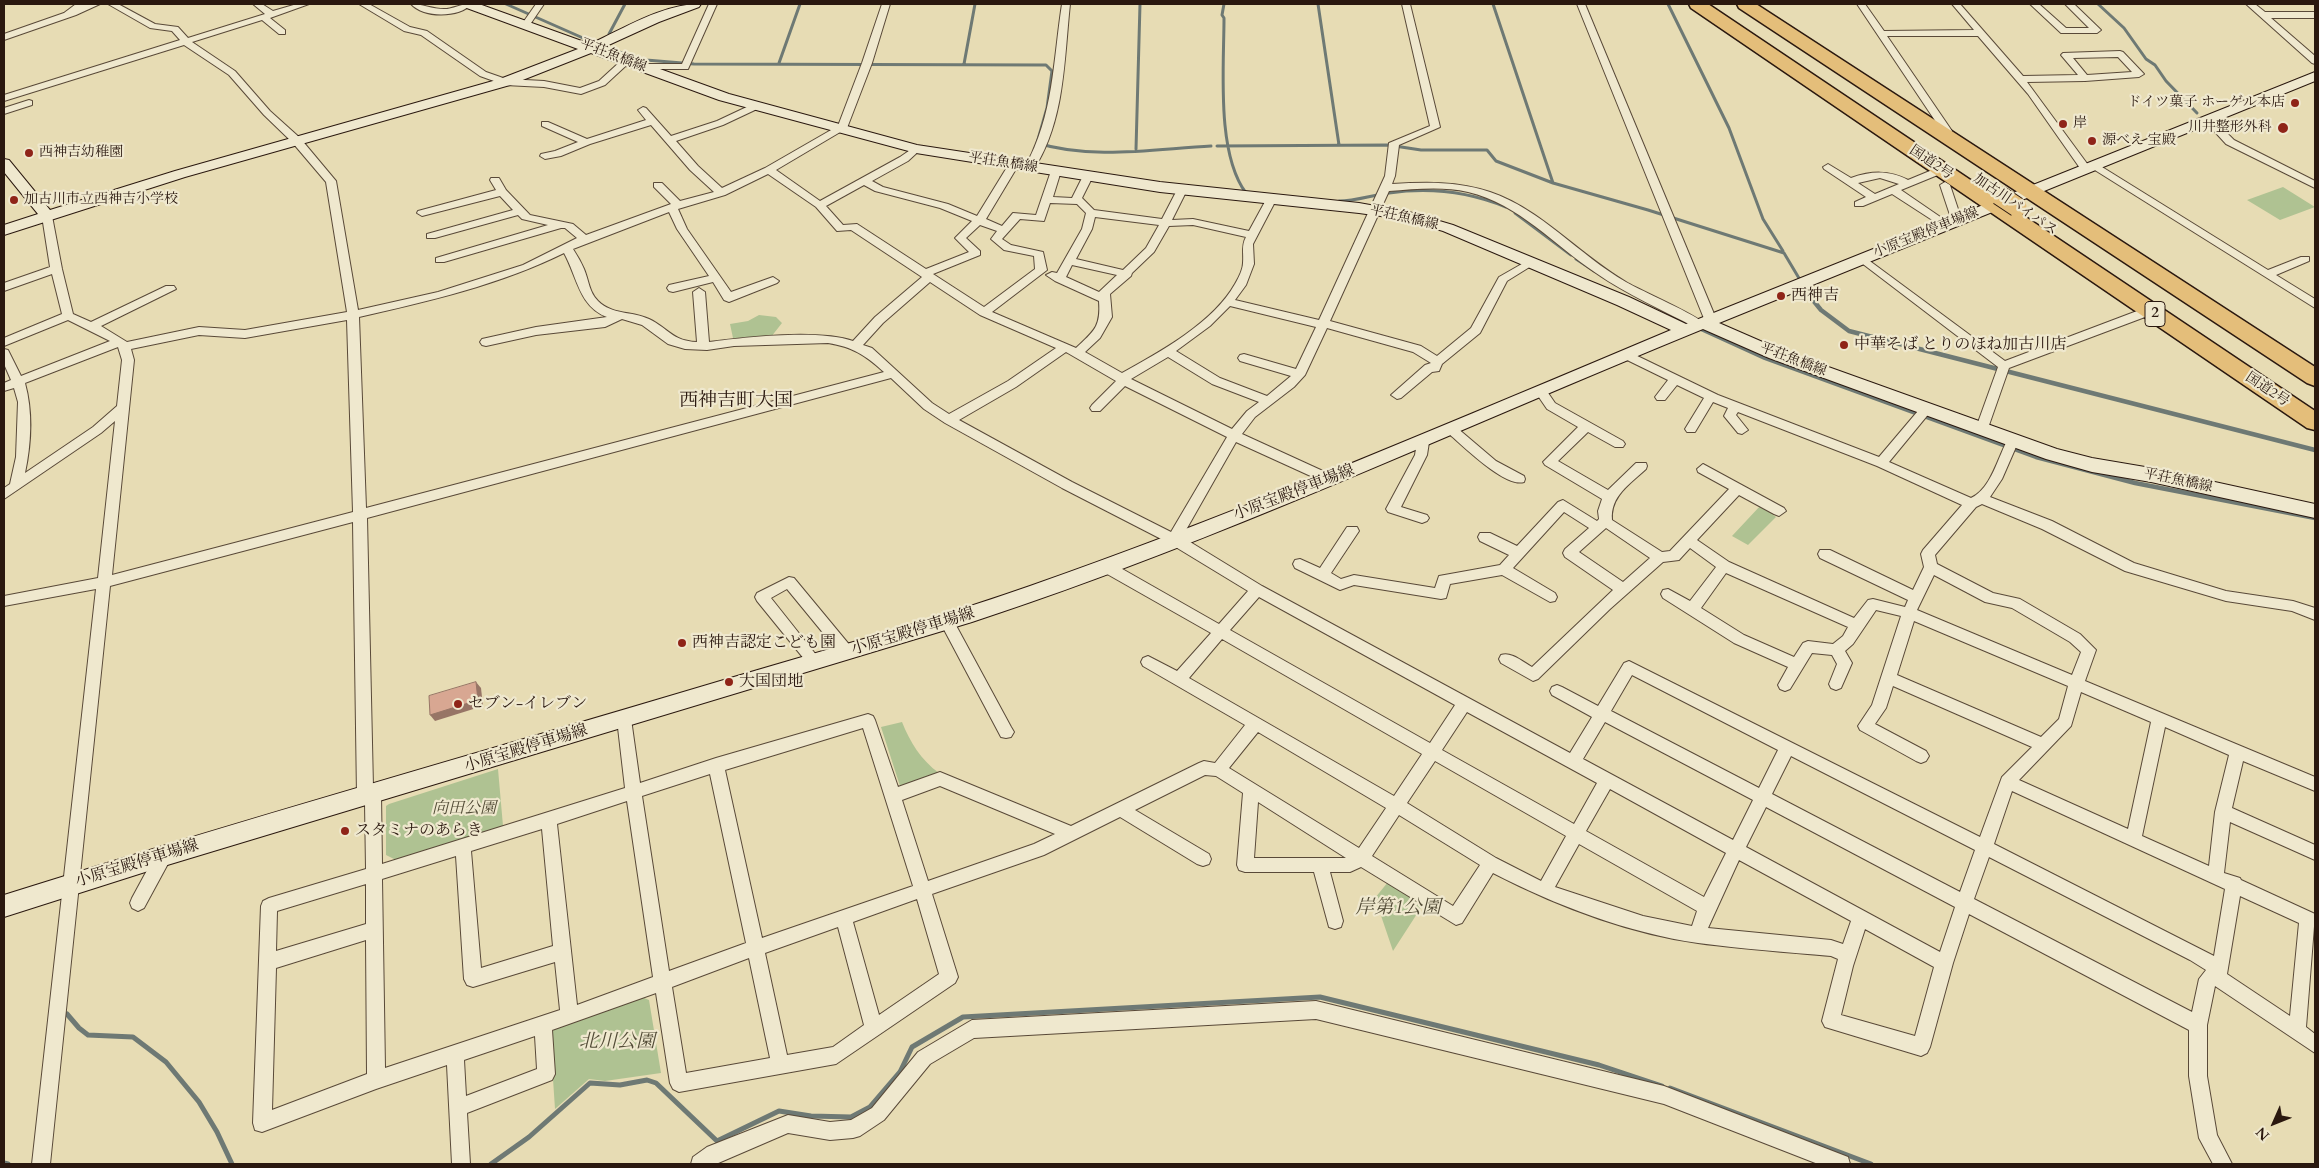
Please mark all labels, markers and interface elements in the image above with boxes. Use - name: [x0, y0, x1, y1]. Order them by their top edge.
- street label: 平荘魚橋線: [577, 36, 649, 76]
- place label: ドイツ菓子 ホーゲル本店: [2127, 95, 2285, 111]
- marker: ドイツ菓子 ホーゲル本店: [2289, 97, 2301, 109]
- place label: 岸: [2073, 116, 2087, 132]
- marker: 岸: [2057, 118, 2069, 130]
- place label: 川井整形外科: [2188, 120, 2272, 136]
- marker: 川井整形外科: [2276, 121, 2290, 135]
- place label: 源べえ 宝殿: [2102, 133, 2176, 149]
- marker: 源べえ 宝殿: [2086, 135, 2098, 147]
- street label: 国道2号: [1906, 142, 1956, 184]
- place label: 西神吉幼稚園: [39, 145, 123, 161]
- marker: 西神吉幼稚園: [23, 147, 35, 159]
- street label: 平荘魚橋線: [967, 149, 1039, 177]
- street label: 加古川バイパス: [1970, 171, 2060, 239]
- place label: 加古川市立西神吉小学校: [24, 192, 178, 208]
- marker: 加古川市立西神吉小学校: [8, 194, 20, 206]
- street label: 平荘魚橋線: [1368, 202, 1440, 234]
- street label: 小原宝殿停車場線: [1871, 204, 1981, 262]
- place label: 西神吉: [1791, 286, 1839, 306]
- marker: 西神吉: [1775, 290, 1787, 302]
- road number: 2: [2145, 302, 2165, 326]
- place label: 中華そば とりのほね加古川店: [1854, 335, 2066, 355]
- marker: 中華そば とりのほね加古川店: [1838, 339, 1850, 351]
- street label: 平荘魚橋線: [1757, 340, 1829, 380]
- street label: 国道2号: [2242, 369, 2292, 411]
- district label: 西神吉町大国: [679, 391, 793, 413]
- street label: 小原宝殿停車場線: [1231, 461, 1357, 525]
- street label: 平荘魚橋線: [2142, 466, 2214, 496]
- street label: 小原宝殿停車場線: [849, 604, 977, 660]
- place label: 西神吉認定こども園: [692, 633, 836, 653]
- marker: 西神吉認定こども園: [676, 637, 688, 649]
- place label: 大国団地: [739, 672, 803, 692]
- marker: 大国団地: [723, 676, 735, 688]
- place label: セブン-イレブン: [468, 694, 587, 714]
- marker: セブン-イレブン: [452, 698, 464, 710]
- street label: 小原宝殿停車場線: [462, 721, 590, 777]
- park label: 向田公園: [432, 799, 496, 819]
- place label: スタミナのあらき: [355, 821, 483, 841]
- marker: スタミナのあらき: [339, 825, 351, 837]
- street label: 小原宝殿停車場線: [73, 836, 201, 892]
- park label: 岸第1公園: [1355, 898, 1441, 920]
- park label: 北川公園: [579, 1032, 655, 1054]
- north arrow: [2249, 1098, 2299, 1148]
- text: N: [2252, 1123, 2274, 1145]

